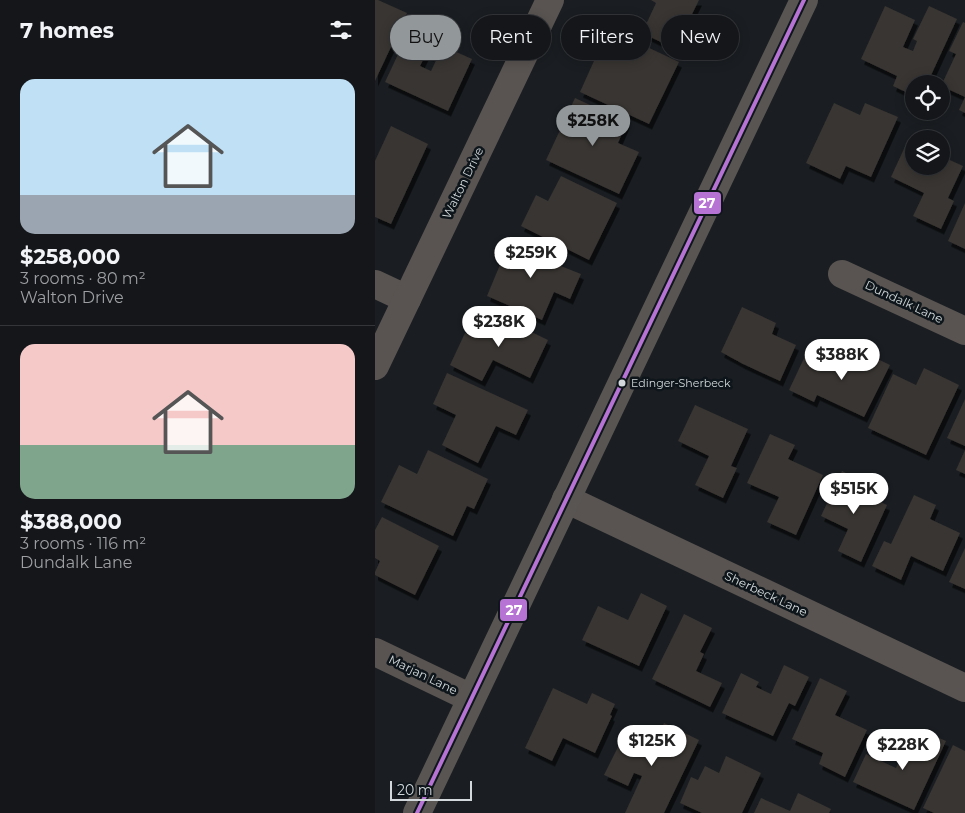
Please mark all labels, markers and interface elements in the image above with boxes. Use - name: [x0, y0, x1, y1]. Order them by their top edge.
- chip: Buy: [390, 15, 461, 60]
- chip: Rent: [471, 15, 551, 60]
- chip: Filters: [561, 15, 651, 60]
- chip: New: [661, 15, 739, 60]
- icon: filters: [327, 16, 355, 44]
- text: 7 homes: [20, 18, 114, 43]
- map controls: [905, 75, 950, 175]
- button: locate: [905, 75, 950, 120]
- pin: $258K: [558, 104, 628, 147]
- icon: home: [143, 111, 233, 201]
- text: $258K: [567, 111, 619, 130]
- button: layers: [905, 130, 950, 175]
- street label: Walton Drive: [439, 145, 486, 221]
- line badge: 27: [693, 191, 722, 215]
- text: 27: [699, 194, 716, 212]
- pin: $259K: [496, 236, 566, 279]
- text: $259K: [505, 243, 557, 262]
- text: $258,000: [20, 244, 120, 269]
- text: 3 rooms · 80 m²: [20, 269, 146, 288]
- street label: Dundalk Lane: [863, 277, 946, 326]
- text: Walton Drive: [20, 288, 124, 307]
- pin: $238K: [464, 306, 534, 348]
- text: $238K: [473, 312, 525, 331]
- pin: $388K: [807, 338, 877, 381]
- text: $388K: [816, 345, 868, 364]
- place label: Edinger-Sherbeck: [631, 376, 731, 390]
- icon: home: [143, 377, 233, 467]
- marker: Edinger-Sherbeck: [617, 378, 627, 388]
- pin: $515K: [819, 472, 889, 515]
- text: $515K: [830, 479, 878, 498]
- text: $388,000: [20, 509, 122, 534]
- text: 3 rooms · 116 m²: [20, 534, 146, 553]
- text: Dundalk Lane: [20, 553, 132, 572]
- street label: Sherbeck Lane: [723, 568, 810, 619]
- line badge: 27: [499, 598, 528, 622]
- text: 27: [506, 601, 523, 619]
- street label: Marjan Lane: [386, 651, 460, 698]
- pin: $125K: [617, 724, 687, 767]
- pin: $228K: [868, 728, 938, 771]
- text: $125K: [628, 731, 676, 750]
- text: $228K: [877, 735, 929, 754]
- scale bar: [390, 778, 473, 801]
- text: 20 m: [397, 781, 433, 799]

